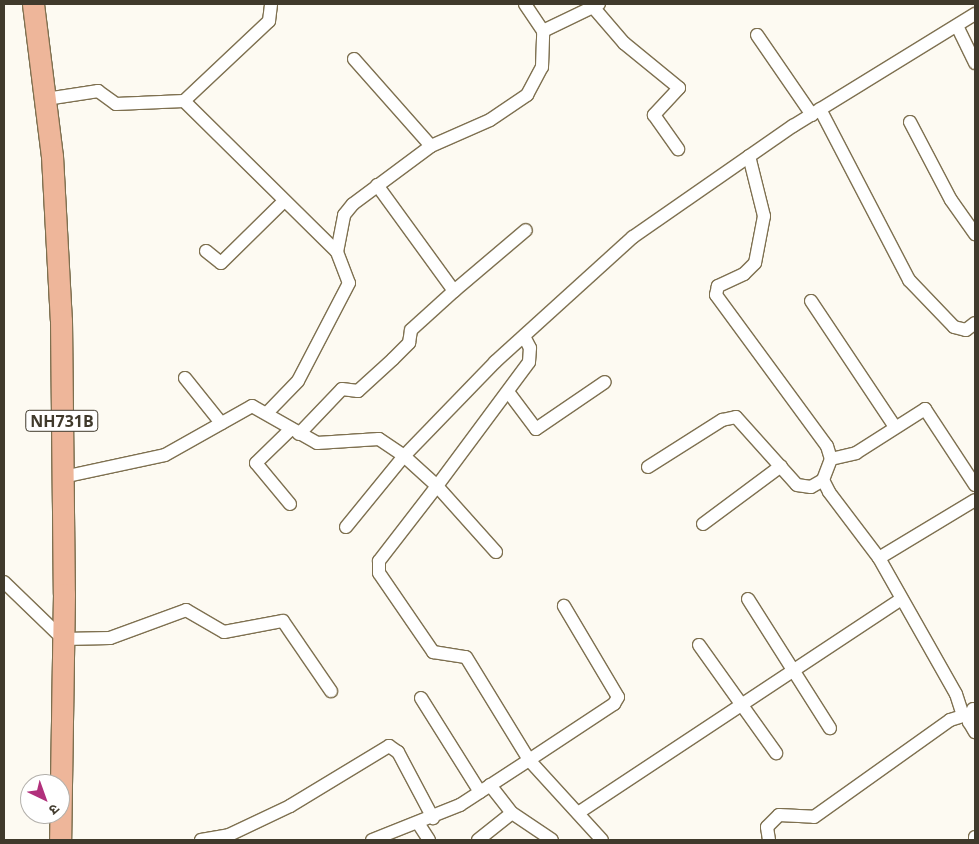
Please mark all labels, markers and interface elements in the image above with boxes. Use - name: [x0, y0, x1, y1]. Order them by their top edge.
- road number: NH731B: [24, 408, 100, 434]
- north arrow: [20, 774, 70, 824]
- text: उ: [45, 800, 64, 820]

